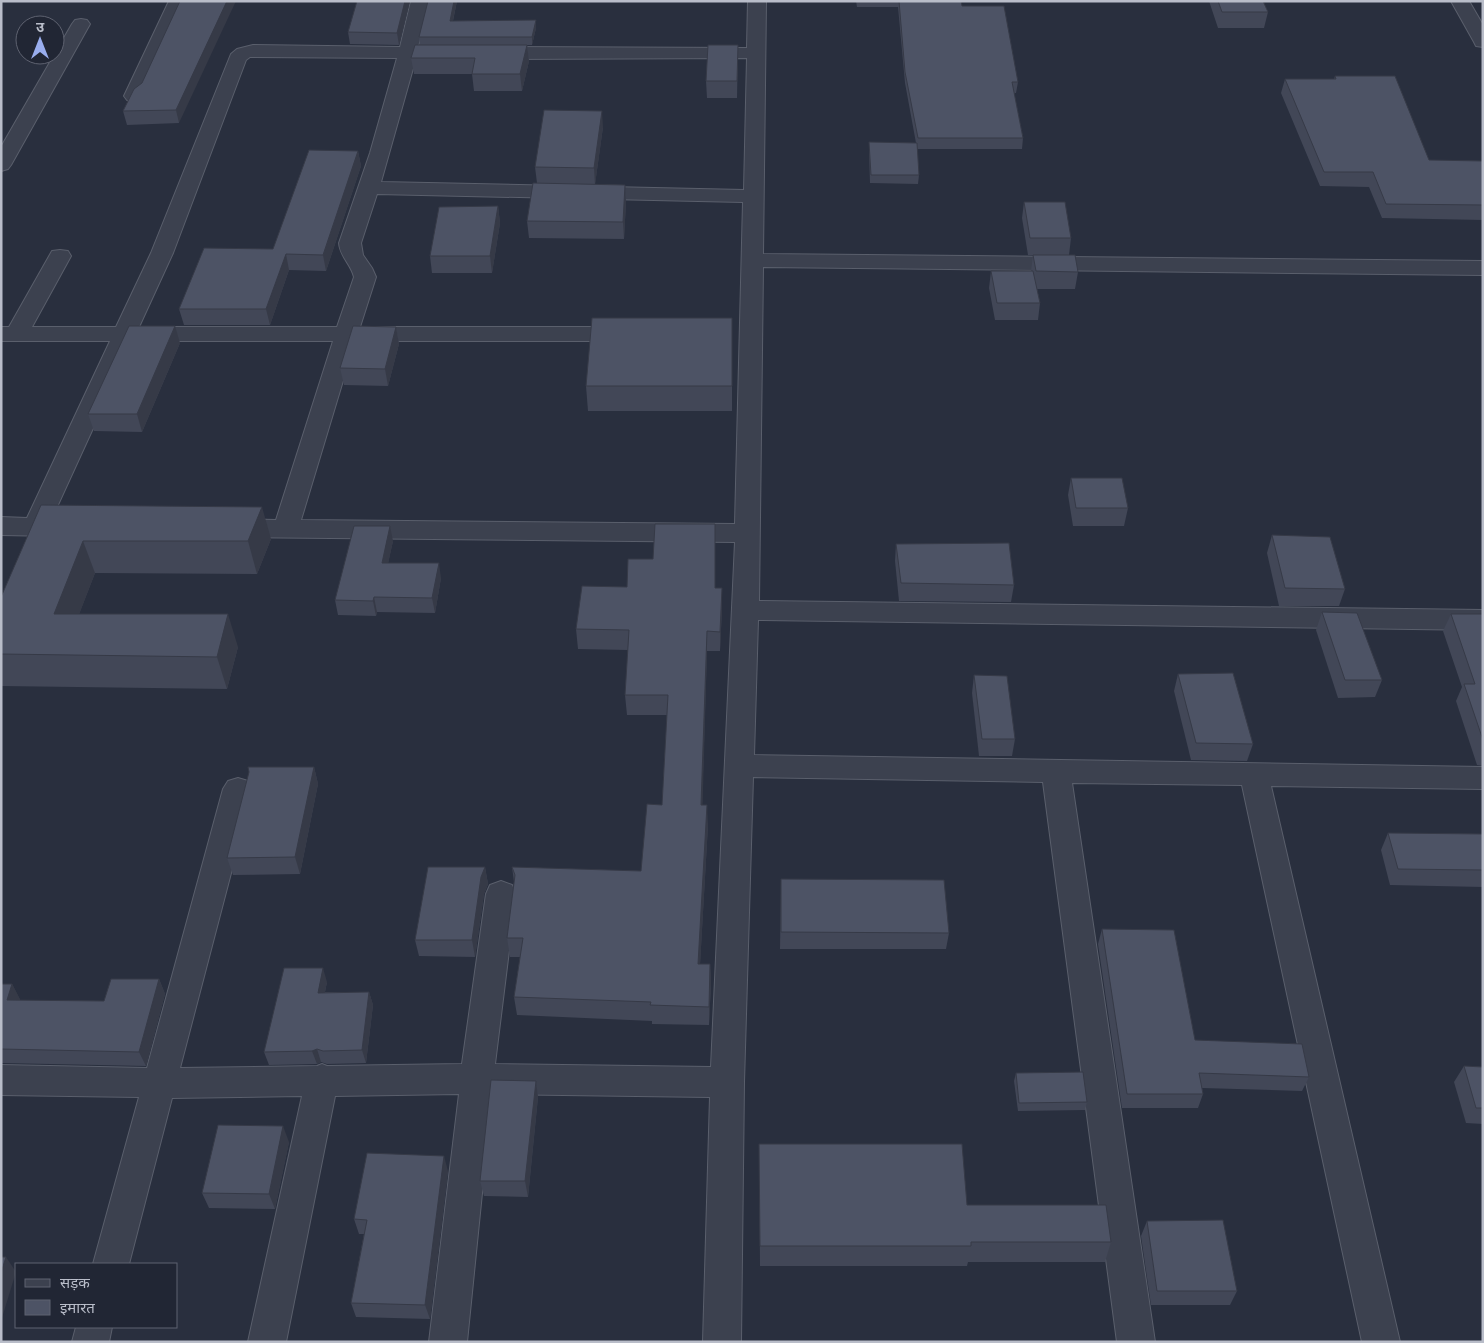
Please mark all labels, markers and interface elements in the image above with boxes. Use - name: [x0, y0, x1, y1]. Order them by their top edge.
- north arrow: [15, 15, 65, 65]
- text: उ: [36, 18, 45, 36]
- legend: [15, 1263, 178, 1328]
- text: सड़क: [60, 1273, 90, 1292]
- text: इमारत: [60, 1298, 95, 1317]

